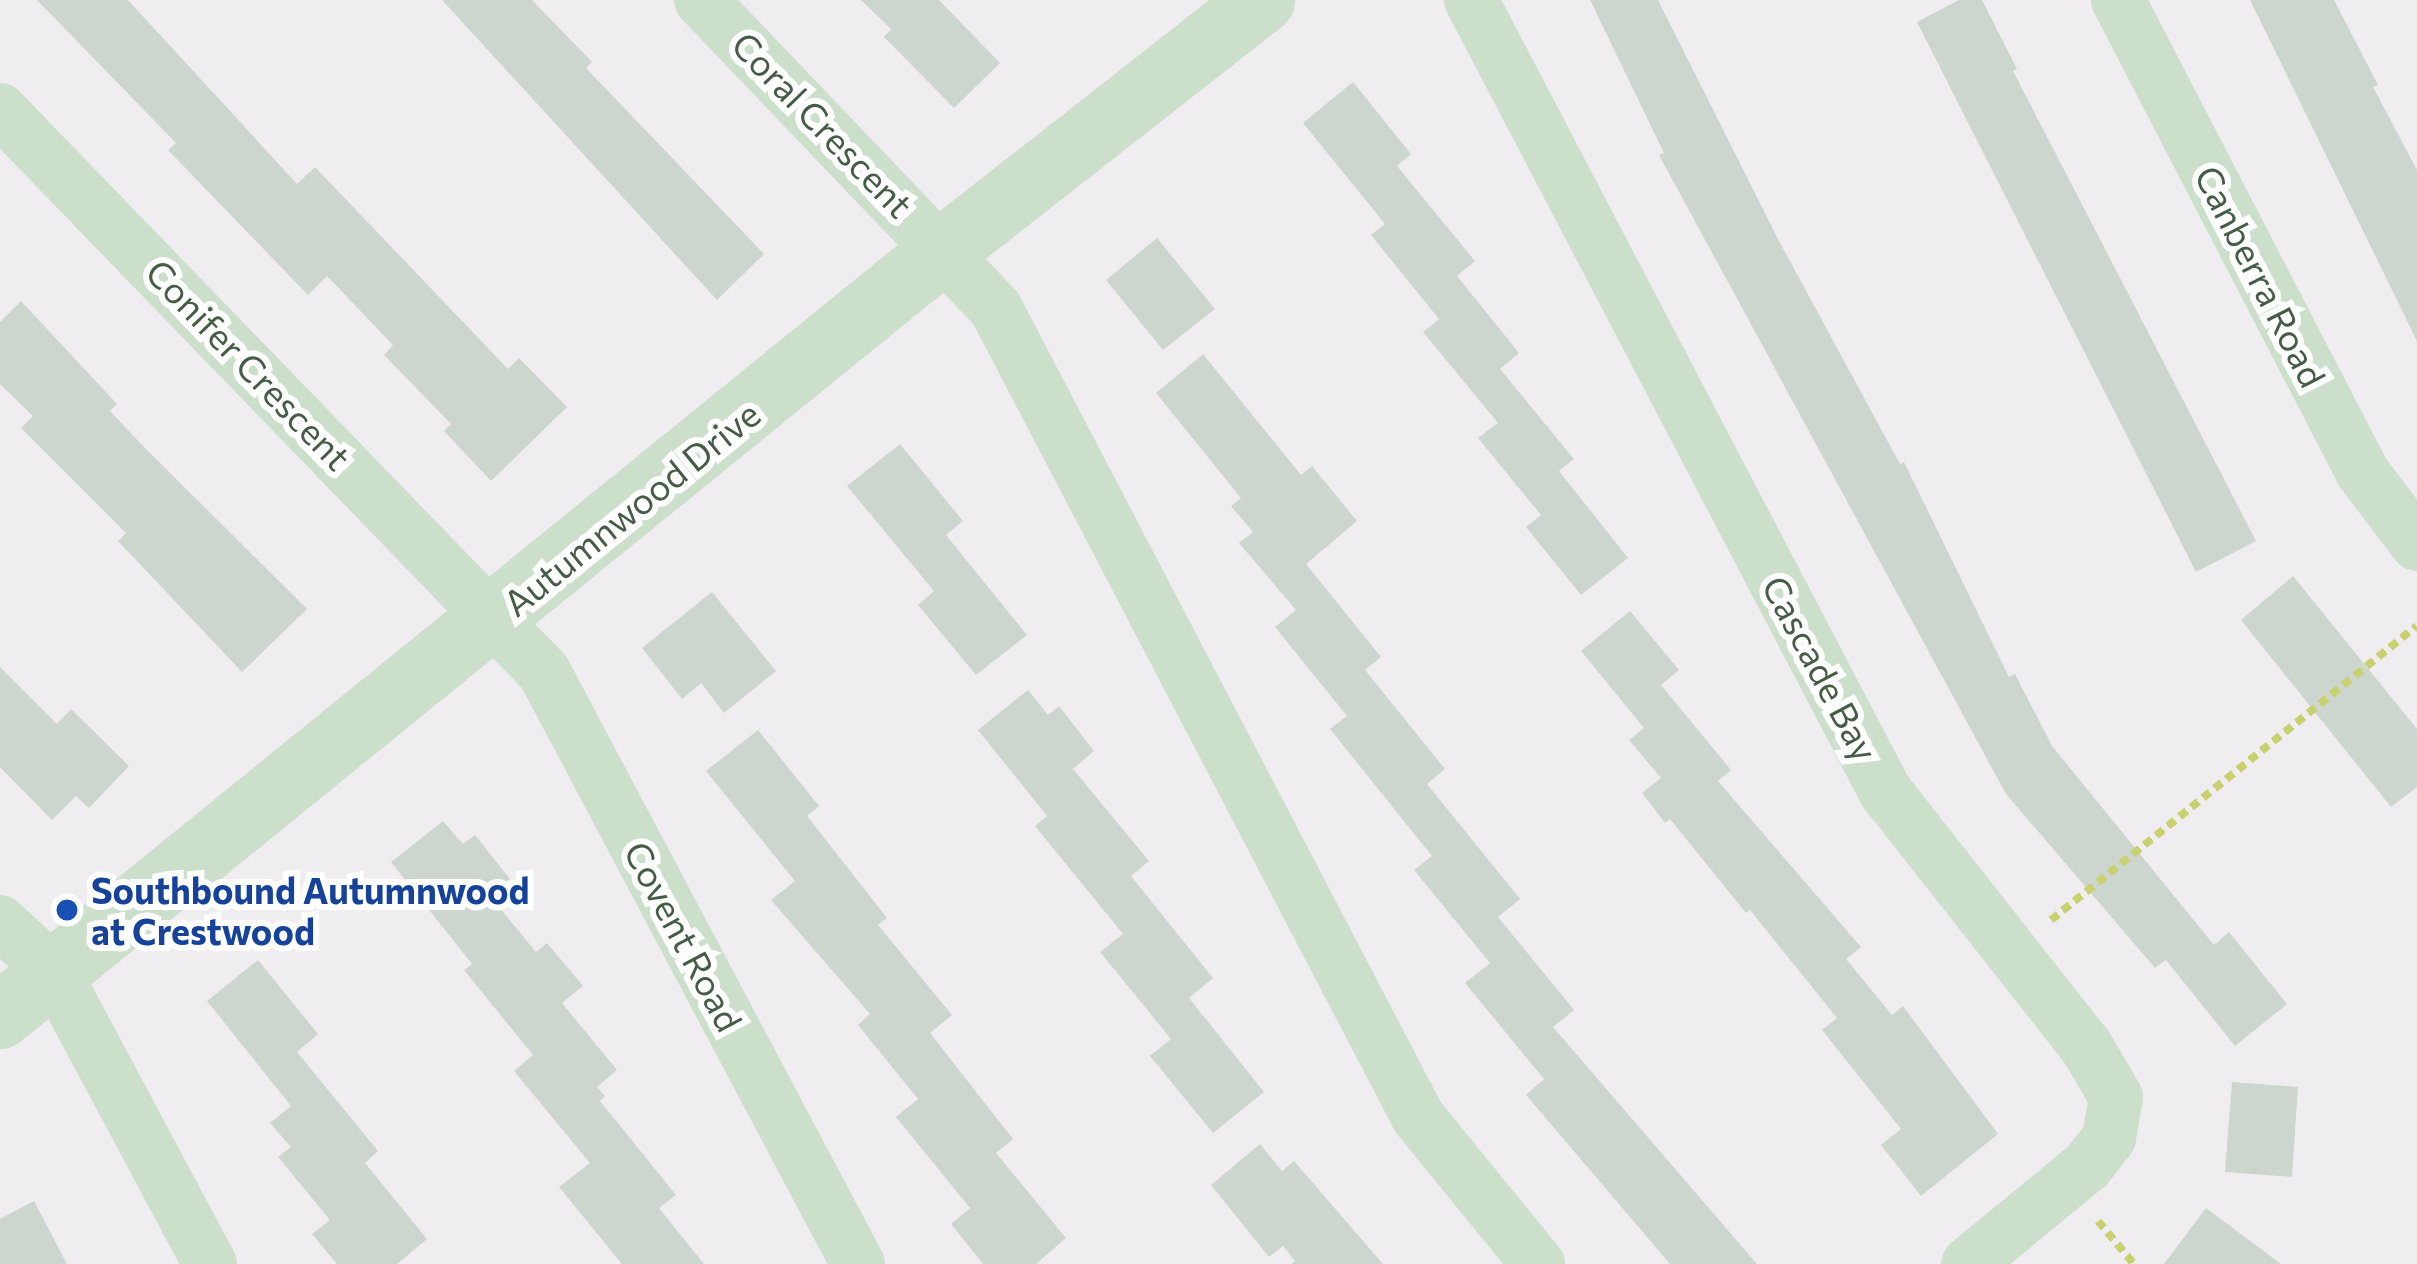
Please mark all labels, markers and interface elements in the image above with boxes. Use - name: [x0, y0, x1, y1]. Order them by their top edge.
- street label: Coral Crescent: [724, 22, 922, 226]
- street label: Canberra Road: [2187, 158, 2335, 394]
- street label: Conifer Crescent: [138, 250, 360, 478]
- street label: Autumnwood Drive: [494, 391, 768, 625]
- street label: Cascade Bay: [1754, 568, 1888, 768]
- street label: Covent Road: [616, 834, 752, 1038]
- place label: Southbound Autumnwood at Crestwood: [91, 867, 530, 952]
- marker: Southbound Autumnwood at Crestwood: [54, 897, 80, 923]

